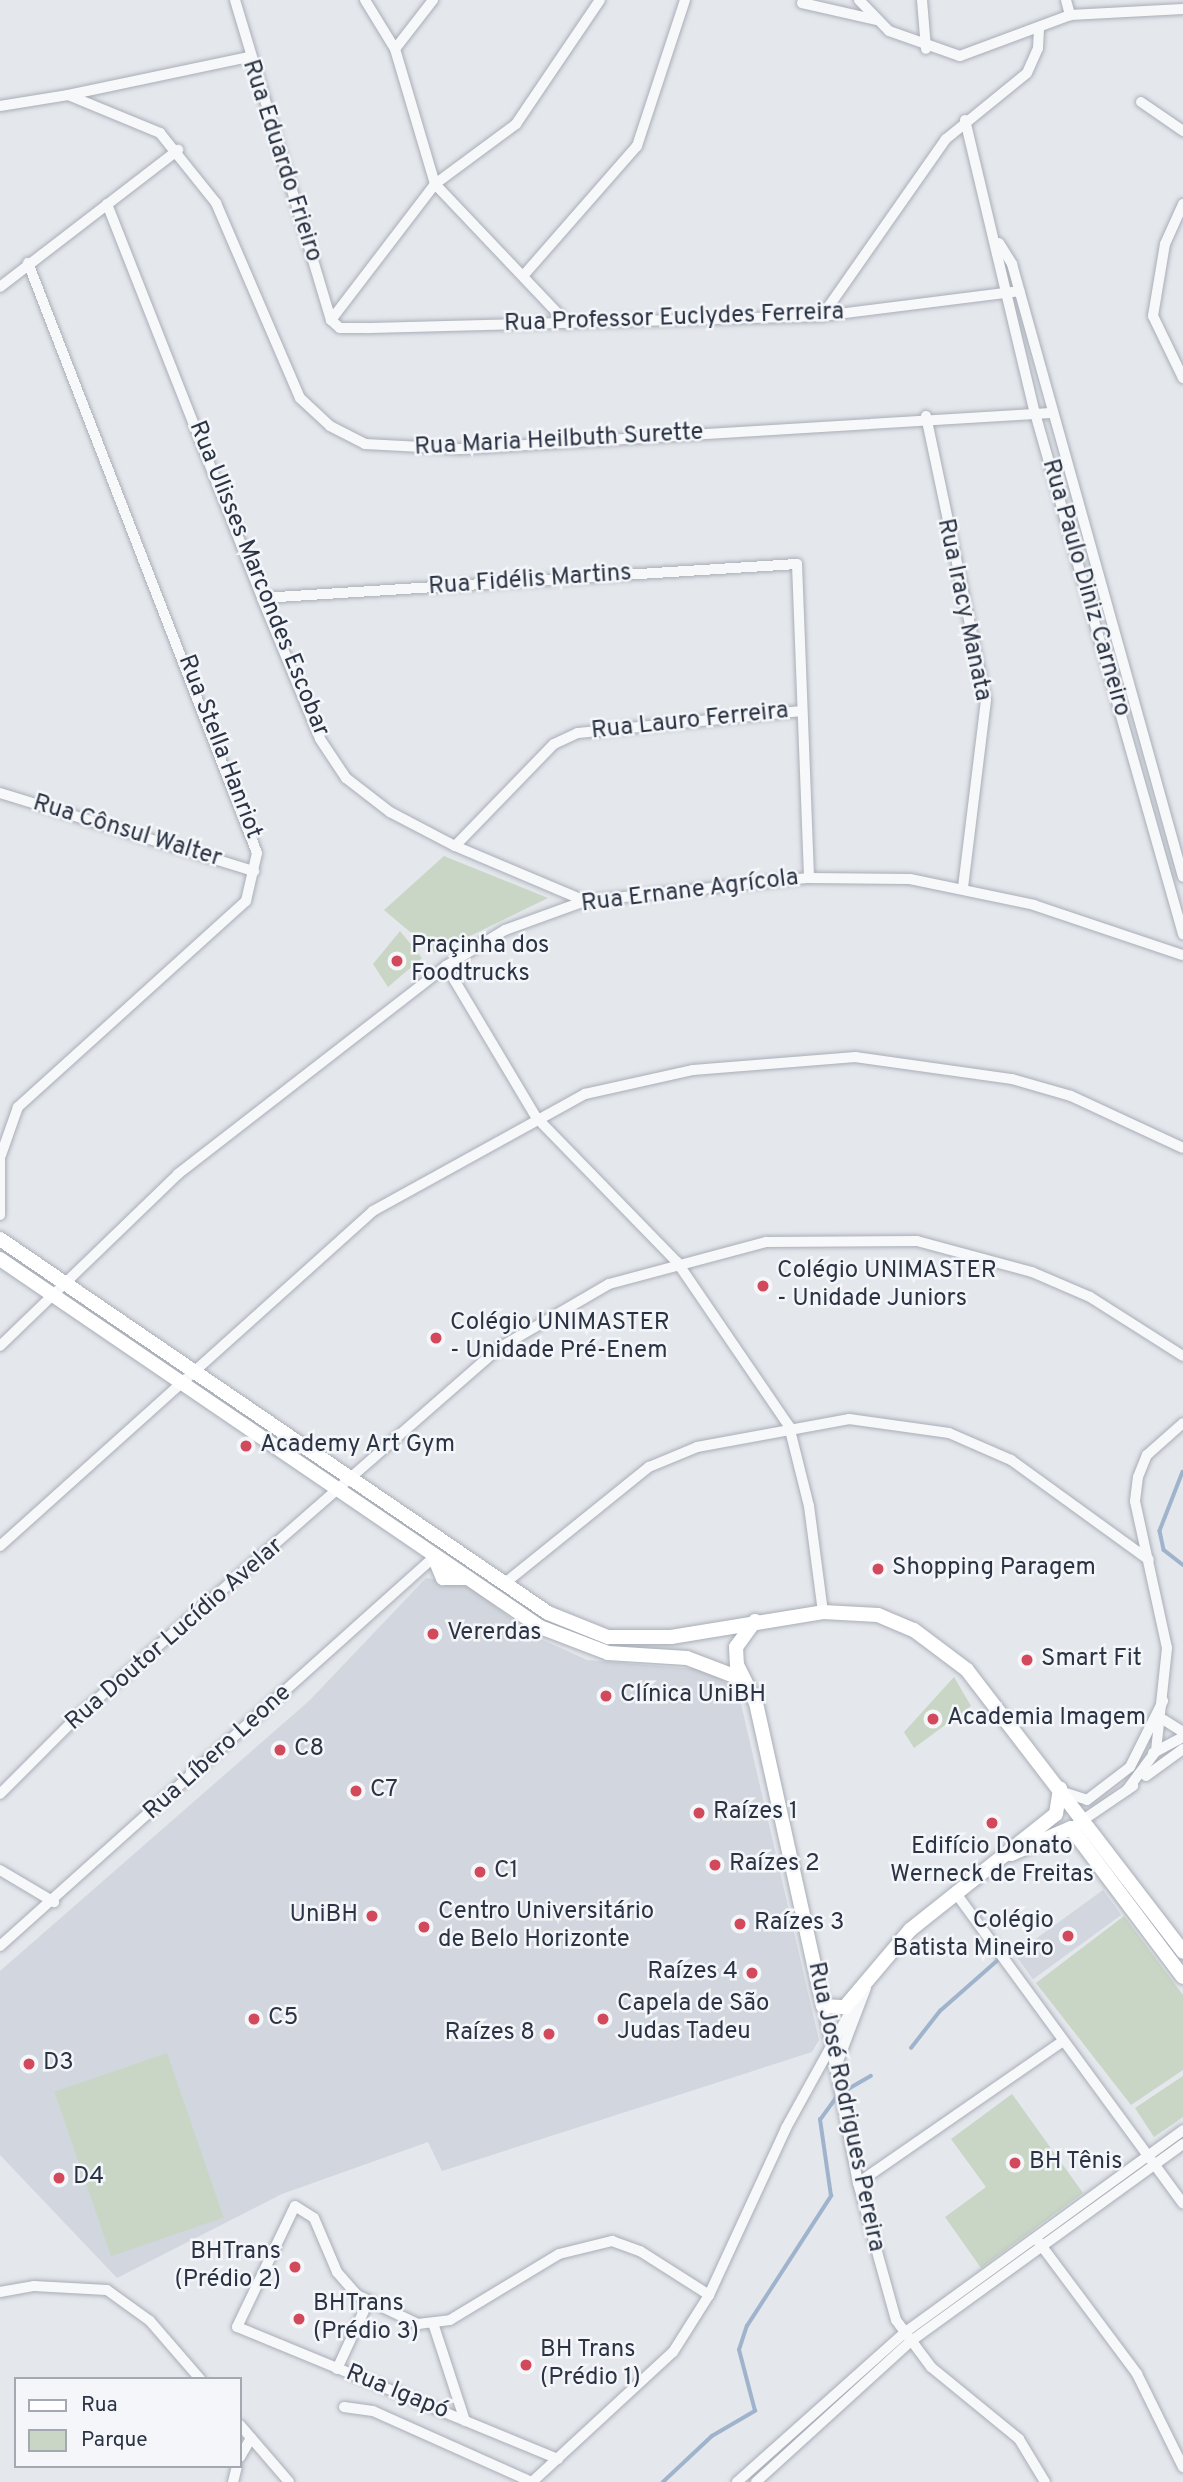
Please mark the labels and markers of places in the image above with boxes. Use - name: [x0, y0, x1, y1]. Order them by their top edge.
- place label: Praçinha dos Foodtrucks: [411, 933, 549, 989]
- marker: Praçinha dos Foodtrucks: [389, 953, 405, 969]
- place label: Colégio UNIMASTER - Unidade Juniors: [777, 1258, 997, 1314]
- marker: Colégio UNIMASTER - Unidade Juniors: [755, 1278, 771, 1294]
- place label: Colégio UNIMASTER - Unidade Pré-Enem: [450, 1310, 670, 1366]
- marker: Colégio UNIMASTER - Unidade Pré-Enem: [428, 1330, 444, 1346]
- place label: Academy Art Gym: [260, 1432, 456, 1460]
- marker: Academy Art Gym: [238, 1438, 254, 1454]
- place label: Shopping Paragem: [892, 1555, 1096, 1583]
- marker: Shopping Paragem: [870, 1561, 886, 1577]
- place label: Vererdas: [447, 1620, 542, 1648]
- marker: Vererdas: [425, 1626, 441, 1642]
- place label: Smart Fit: [1041, 1646, 1142, 1674]
- marker: Smart Fit: [1019, 1652, 1035, 1668]
- place label: Clínica UniBH: [620, 1682, 766, 1710]
- marker: Clínica UniBH: [598, 1688, 614, 1704]
- place label: Academia Imagem: [947, 1705, 1146, 1733]
- marker: Academia Imagem: [925, 1711, 941, 1727]
- place label: C8: [294, 1736, 324, 1764]
- marker: C8: [272, 1742, 288, 1758]
- place label: C7: [370, 1777, 398, 1805]
- marker: C7: [348, 1783, 364, 1799]
- place label: Raízes 1: [713, 1799, 798, 1827]
- marker: Raízes 1: [691, 1805, 707, 1821]
- marker: Edifício Donato Werneck de Freitas: [984, 1815, 1000, 1831]
- place label: Edifício Donato Werneck de Freitas: [890, 1834, 1094, 1890]
- place label: Raízes 2: [729, 1851, 820, 1879]
- marker: Raízes 2: [707, 1857, 723, 1873]
- place label: C1: [494, 1858, 518, 1886]
- marker: C1: [472, 1864, 488, 1880]
- place label: Centro Universitário de Belo Horizonte: [438, 1899, 654, 1955]
- place label: UniBH: [289, 1902, 358, 1930]
- marker: UniBH: [364, 1908, 380, 1924]
- place label: Colégio Batista Mineiro: [893, 1908, 1054, 1964]
- place label: Raízes 3: [754, 1910, 844, 1938]
- marker: Raízes 3: [732, 1916, 748, 1932]
- marker: Centro Universitário de Belo Horizonte: [416, 1919, 432, 1935]
- marker: Colégio Batista Mineiro: [1060, 1928, 1076, 1944]
- place label: Raízes 4: [647, 1959, 738, 1987]
- marker: Raízes 4: [744, 1965, 760, 1981]
- place label: Capela de São Judas Tadeu: [617, 1991, 769, 2047]
- place label: C5: [268, 2005, 298, 2033]
- marker: C5: [246, 2011, 262, 2027]
- marker: Capela de São Judas Tadeu: [595, 2011, 611, 2027]
- place label: Raízes 8: [444, 2020, 535, 2048]
- marker: Raízes 8: [541, 2026, 557, 2042]
- place label: D3: [43, 2050, 74, 2078]
- marker: D3: [21, 2056, 37, 2072]
- place label: BH Tênis: [1029, 2149, 1123, 2177]
- marker: BH Tênis: [1007, 2155, 1023, 2171]
- place label: D4: [73, 2164, 104, 2192]
- marker: D4: [51, 2170, 67, 2186]
- place label: BHTrans (Prédio 2): [174, 2239, 281, 2295]
- marker: BHTrans (Prédio 2): [287, 2259, 303, 2275]
- place label: BHTrans (Prédio 3): [313, 2291, 419, 2347]
- marker: BHTrans (Prédio 3): [291, 2311, 307, 2327]
- place label: BH Trans (Prédio 1): [540, 2337, 641, 2393]
- marker: BH Trans (Prédio 1): [518, 2357, 534, 2373]

